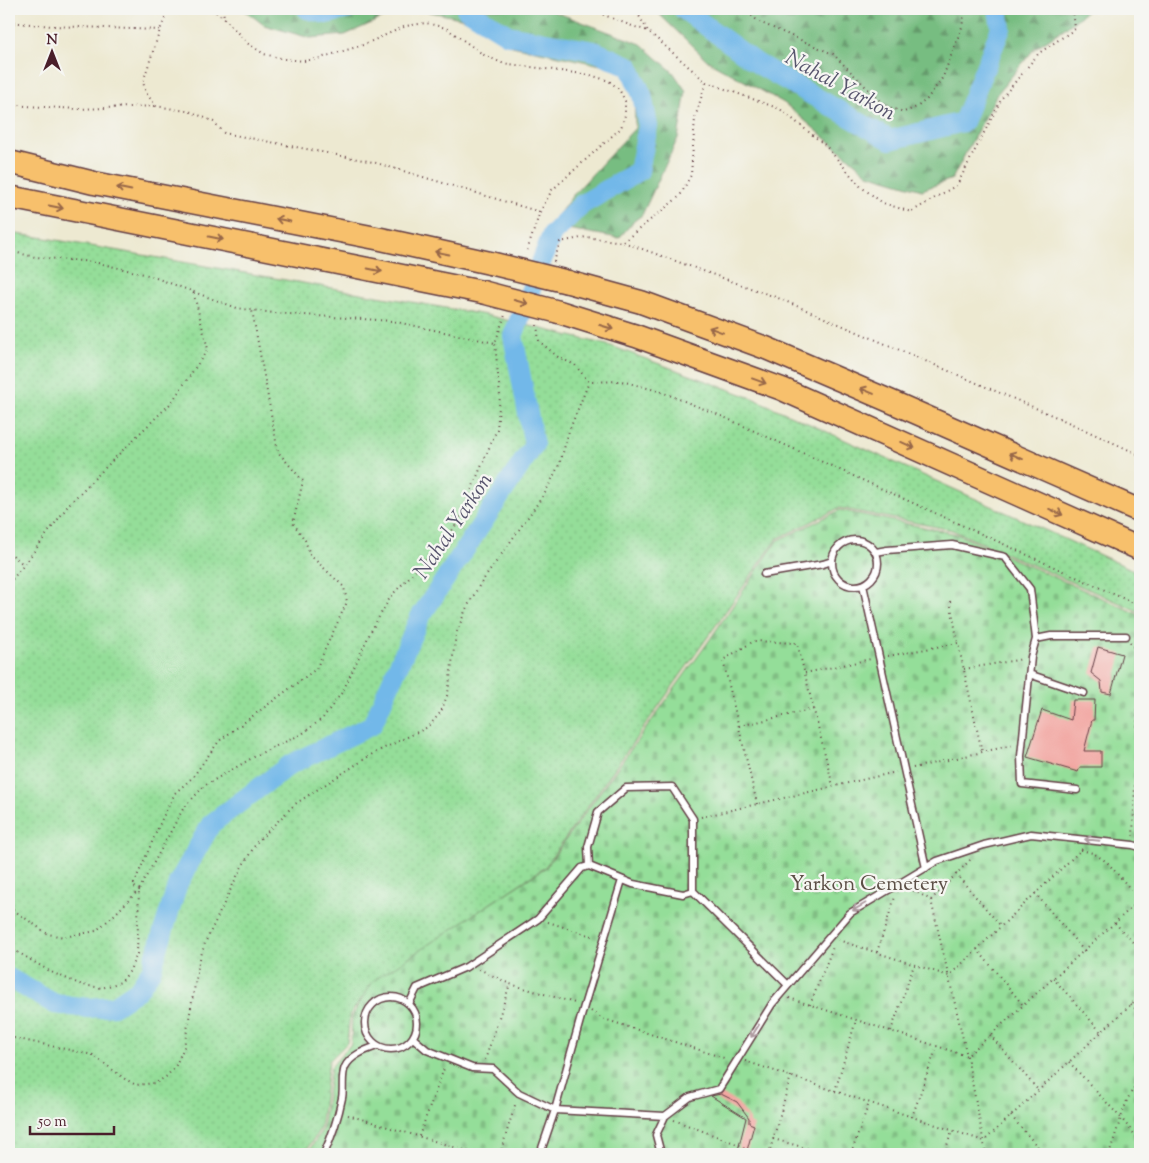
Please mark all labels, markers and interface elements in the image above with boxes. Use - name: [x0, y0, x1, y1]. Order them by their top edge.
- north arrow: [28, 28, 78, 78]
- text: N: [46, 31, 58, 51]
- water label: Nahal Yarkon: [778, 43, 901, 130]
- one-way arrow: [116, 184, 132, 193]
- one-way arrow: [48, 203, 64, 212]
- one-way arrow: [276, 215, 292, 224]
- one-way arrow: [207, 234, 223, 244]
- one-way arrow: [435, 248, 451, 257]
- one-way arrow: [367, 266, 383, 275]
- one-way arrow: [512, 298, 528, 307]
- one-way arrow: [598, 322, 614, 332]
- one-way arrow: [709, 325, 724, 334]
- one-way arrow: [751, 377, 766, 386]
- one-way arrow: [860, 386, 875, 396]
- one-way arrow: [900, 441, 915, 451]
- one-way arrow: [1009, 451, 1024, 461]
- water label: Nahal Yarkon: [407, 467, 502, 586]
- one-way arrow: [1049, 507, 1064, 517]
- one-way arrow: [1085, 835, 1101, 845]
- park label: Yarkon Cemetery: [790, 870, 949, 900]
- one-way arrow: [853, 903, 867, 913]
- one-way arrow: [750, 1024, 760, 1038]
- scale bar: [30, 1103, 114, 1135]
- text: 50 m: [37, 1112, 67, 1133]

